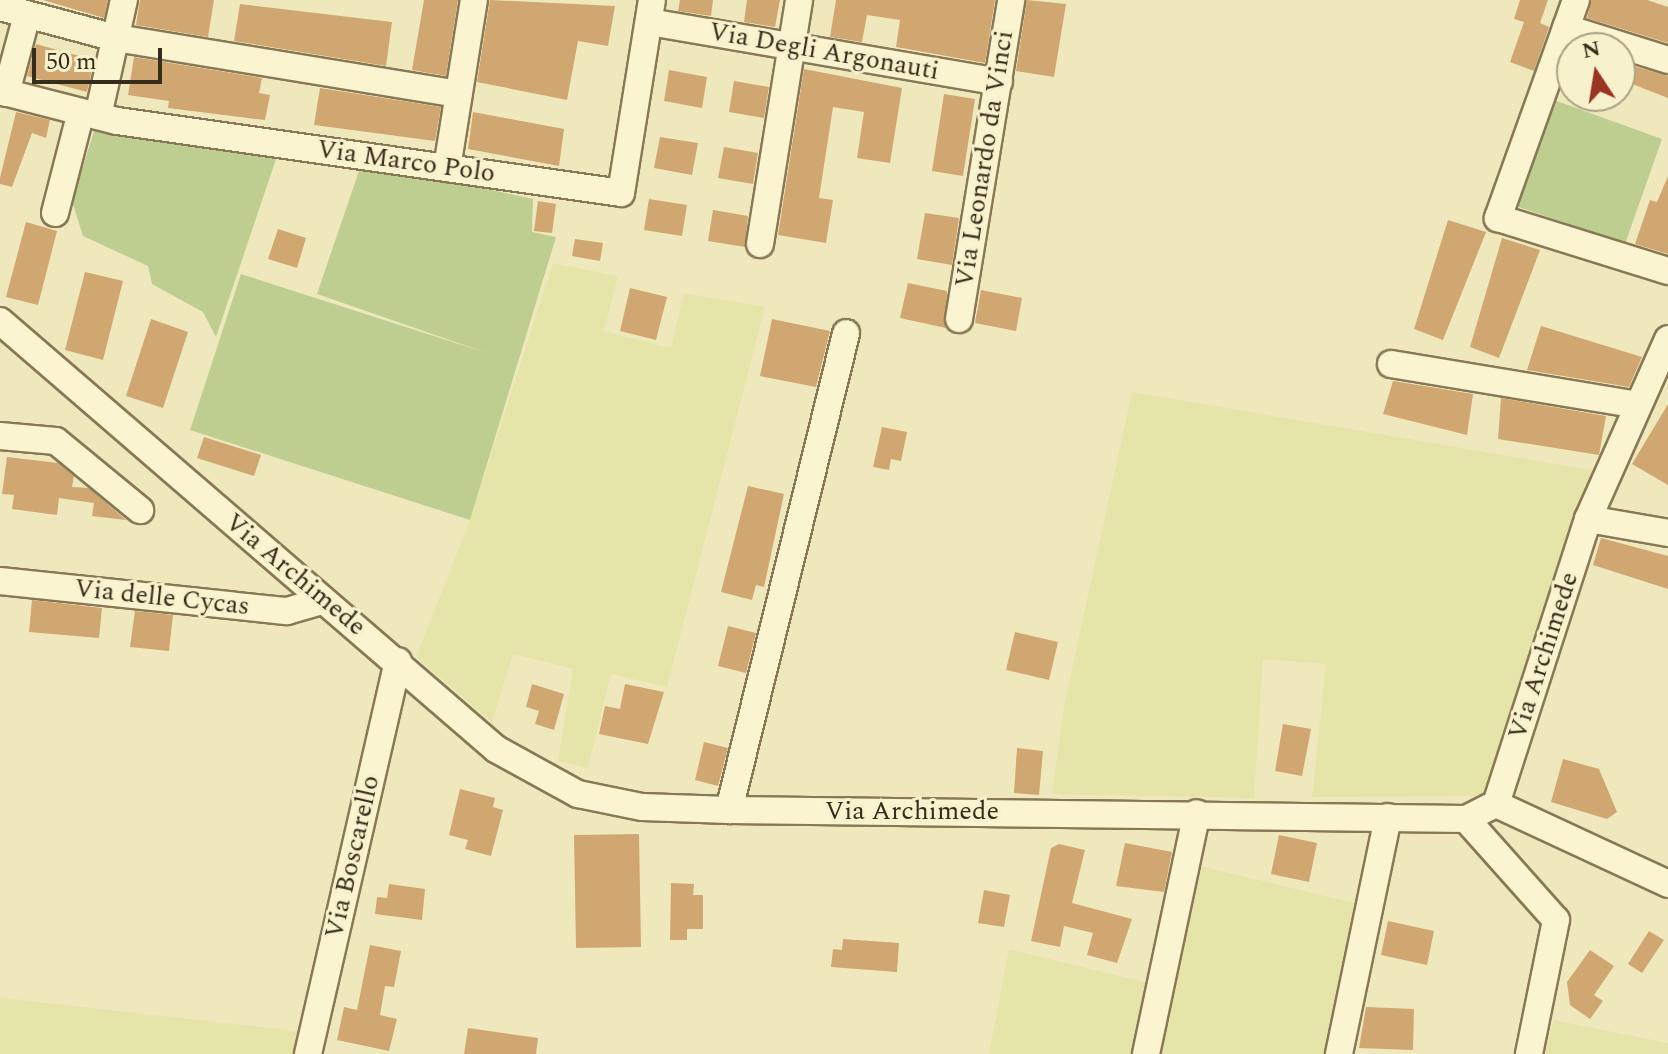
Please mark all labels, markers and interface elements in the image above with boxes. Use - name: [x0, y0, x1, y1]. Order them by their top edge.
- street label: Via Degli Argonauti: [707, 16, 941, 88]
- street label: Via Leonardo da Vinci: [949, 28, 1021, 290]
- scale bar: [36, 32, 166, 82]
- north arrow: [1556, 32, 1636, 112]
- text: N: [1579, 32, 1604, 68]
- text: 50 m: [46, 44, 97, 80]
- street label: Via Marco Polo: [315, 134, 497, 190]
- street label: Via Archimede: [218, 507, 372, 643]
- street label: Via Archimede: [1502, 568, 1586, 744]
- street label: Via delle Cycas: [73, 573, 251, 623]
- street label: Via Boscarello: [319, 772, 387, 942]
- street label: Via Archimede: [825, 796, 999, 828]

